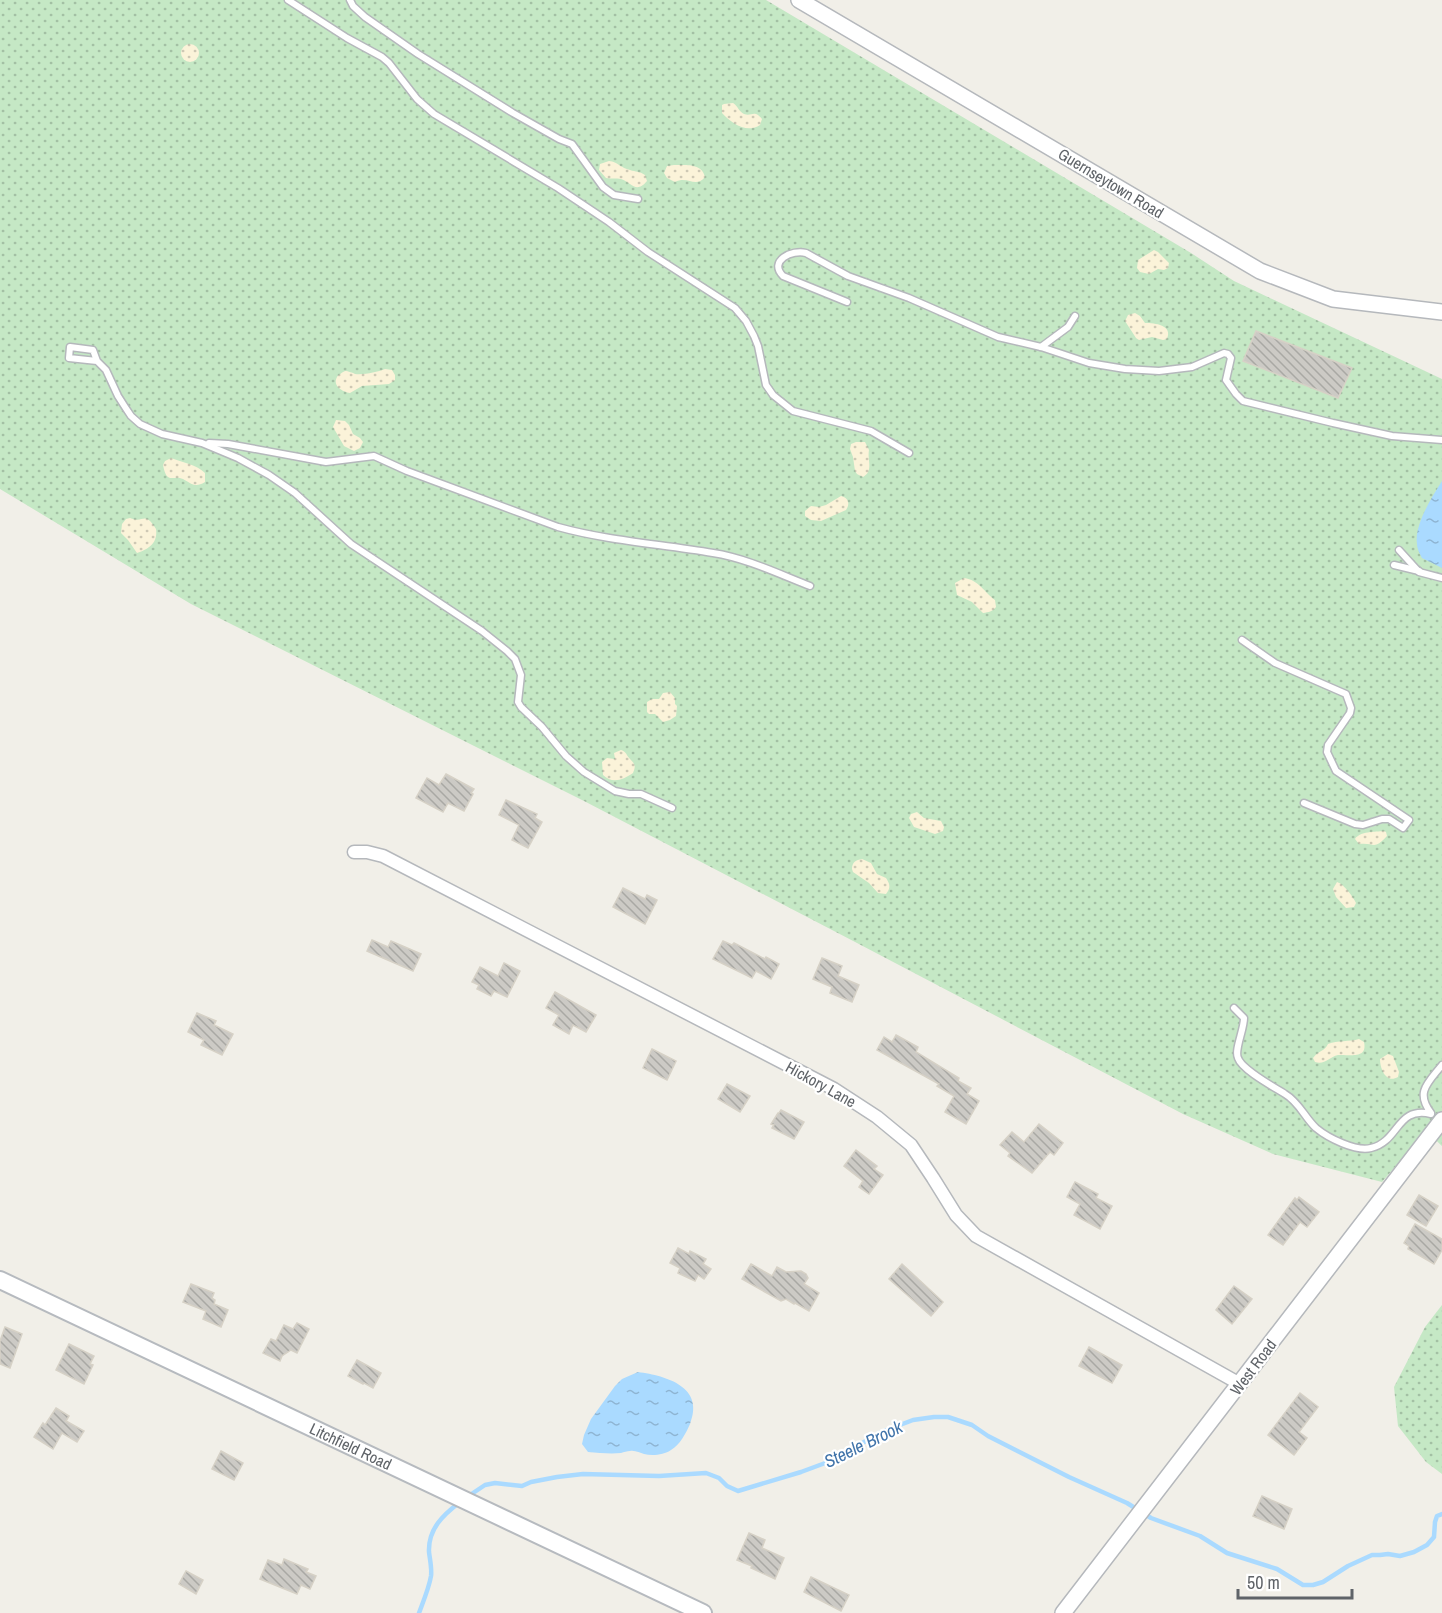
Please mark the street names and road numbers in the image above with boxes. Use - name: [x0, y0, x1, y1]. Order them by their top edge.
- street label: Guernseytown Road: [1054, 143, 1168, 223]
- street label: Hickory Lane: [782, 1056, 860, 1112]
- street label: West Road: [1225, 1335, 1281, 1399]
- street label: Litchfield Road: [306, 1417, 395, 1475]

